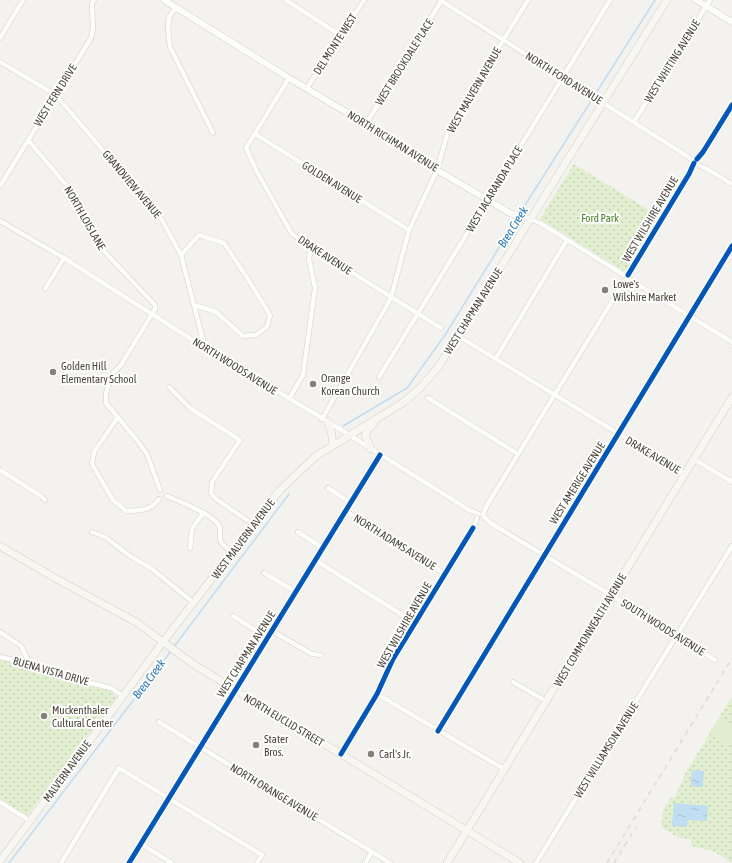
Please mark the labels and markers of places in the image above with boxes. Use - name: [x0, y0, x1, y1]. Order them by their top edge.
- place label: Lowe's Wilshire Market: [613, 278, 676, 303]
- marker: Lowe's Wilshire Market: [600, 285, 610, 295]
- place label: Golden Hill Elementary School: [61, 360, 137, 385]
- marker: Golden Hill Elementary School: [48, 367, 58, 377]
- place label: Orange Korean Church: [321, 372, 380, 397]
- marker: Orange Korean Church: [308, 379, 318, 389]
- place label: Muckenthaler Cultural Center: [52, 704, 114, 729]
- marker: Muckenthaler Cultural Center: [39, 711, 49, 721]
- place label: Stater Bros.: [264, 733, 289, 758]
- marker: Stater Bros.: [251, 740, 261, 750]
- place label: Carl's Jr.: [379, 748, 411, 760]
- marker: Carl's Jr.: [366, 749, 376, 759]

